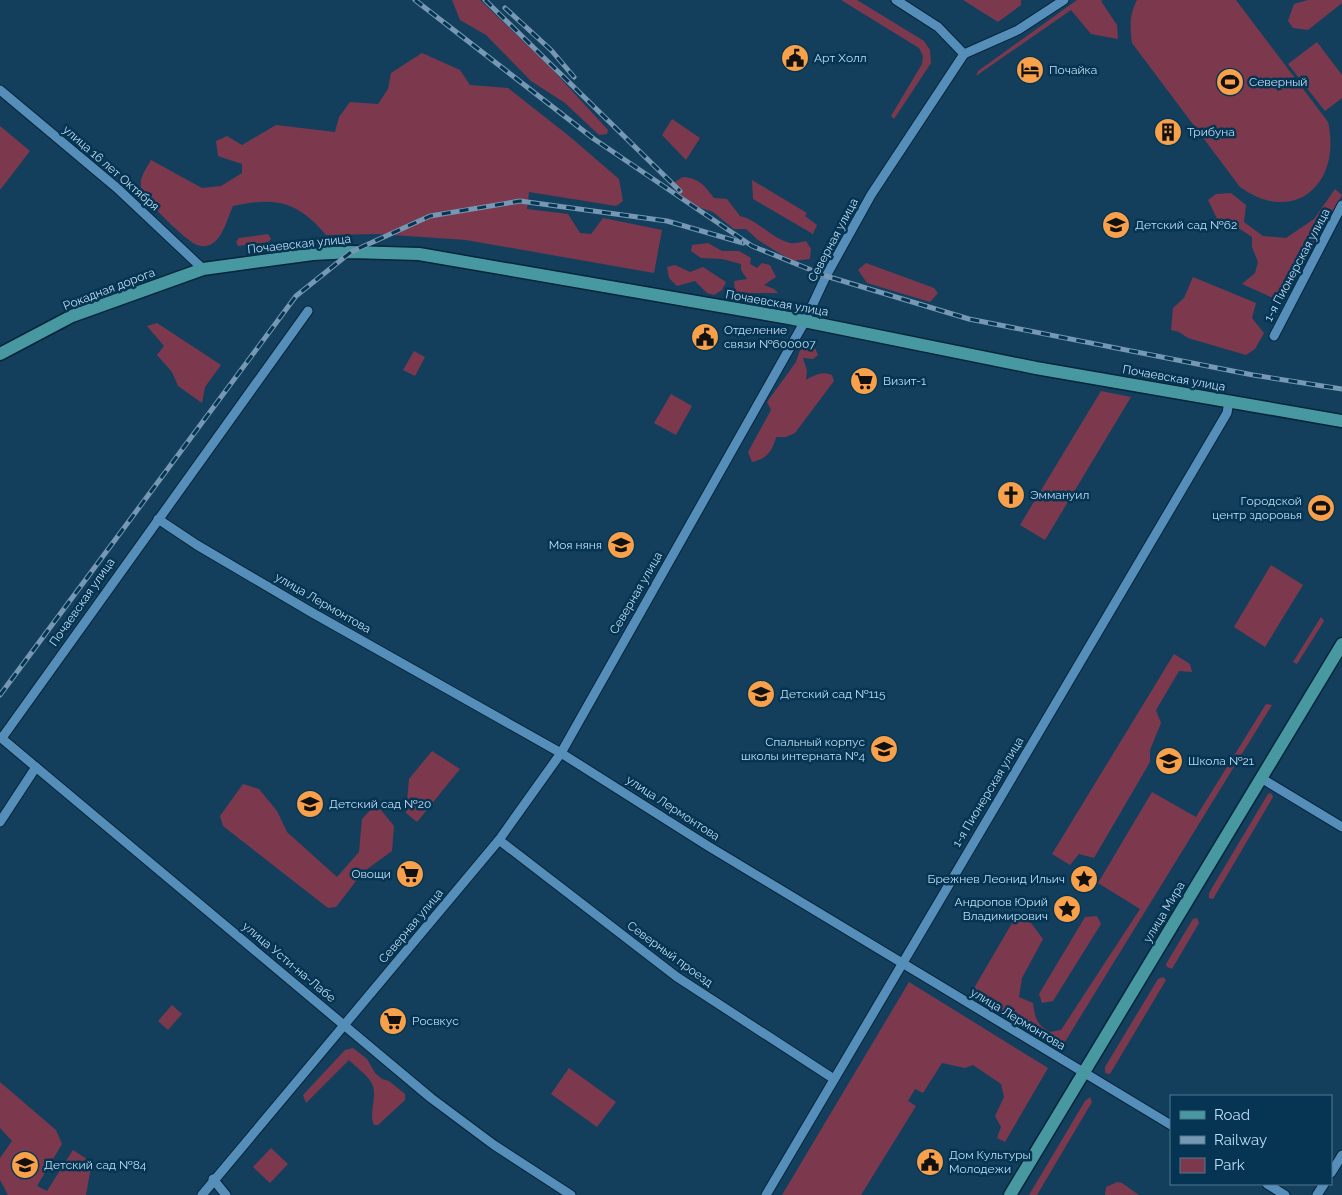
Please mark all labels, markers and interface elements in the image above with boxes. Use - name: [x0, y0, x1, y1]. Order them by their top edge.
- public building icon: Арт Холл: [780, 43, 810, 73]
- place label: Арт Холл: [814, 51, 867, 65]
- hotel icon: Почайка: [1015, 55, 1045, 85]
- place label: Почайка: [1049, 63, 1097, 77]
- sports icon: Северный: [1215, 67, 1245, 97]
- place label: Северный: [1249, 75, 1307, 89]
- building icon: Трибуна: [1153, 117, 1183, 147]
- street label: улица 16 лет Октября: [60, 122, 162, 214]
- place label: Трибуна: [1187, 125, 1235, 139]
- street label: Северная улица: [805, 196, 861, 284]
- street label: 1-я Пионерская улица: [1261, 206, 1333, 324]
- school or university icon: Детский сад №62: [1101, 210, 1131, 240]
- place label: Детский сад №62: [1135, 218, 1237, 232]
- street label: Почаевская улица: [246, 232, 352, 256]
- street label: Рокадная дорога: [61, 265, 157, 313]
- street label: Почаевская улица: [724, 287, 830, 319]
- public building icon: Отделение связи №600007: [690, 322, 720, 352]
- place label: Отделение связи №600007: [724, 323, 816, 351]
- street label: Почаевская улица: [1121, 362, 1227, 394]
- supermarket icon: Визит-1: [849, 366, 879, 396]
- place label: Визит-1: [883, 374, 926, 388]
- church icon: Эммануил: [996, 480, 1026, 510]
- place label: Эммануил: [1030, 488, 1089, 502]
- sports icon: Городской центр здоровья: [1306, 493, 1336, 523]
- place label: Городской центр здоровья: [1212, 494, 1302, 522]
- school or university icon: Моя няня: [606, 530, 636, 560]
- place label: Моя няня: [549, 538, 602, 552]
- street label: Северная улица: [607, 549, 665, 637]
- street label: Почаевская улица: [46, 555, 118, 649]
- street label: улица Лермонтова: [272, 570, 374, 636]
- school or university icon: Детский сад №115: [746, 679, 776, 709]
- place label: Детский сад №115: [780, 687, 886, 701]
- school or university icon: Cпальный корпус школы интерната №4: [869, 734, 899, 764]
- street label: 1-я Пионерская улица: [950, 734, 1026, 850]
- place label: Cпальный корпус школы интерната №4: [741, 735, 865, 763]
- school or university icon: Школа №21: [1154, 746, 1184, 776]
- place label: Школа №21: [1188, 754, 1254, 768]
- street label: улица Лермонтова: [624, 773, 722, 843]
- school or university icon: Детский сад №20: [295, 789, 325, 819]
- place label: Детский сад №20: [329, 797, 431, 811]
- supermarket icon: Овощи: [395, 859, 425, 889]
- place icon: Брежнев Леонид Ильич: [1069, 864, 1099, 894]
- place label: Овощи: [351, 867, 391, 881]
- place label: Брежнев Леонид Ильич: [928, 872, 1065, 886]
- street label: улица Мира: [1140, 879, 1188, 945]
- street label: Северная улица: [376, 886, 446, 966]
- place icon: Андропов Юрий Владимирович: [1052, 894, 1082, 924]
- place label: Андропов Юрий Владимирович: [955, 895, 1048, 923]
- street label: Северный проезд: [624, 918, 716, 990]
- street label: улица Усти-на-Лабе: [240, 919, 338, 1005]
- street label: улица Лермонтова: [968, 985, 1068, 1053]
- supermarket icon: Росвкус: [378, 1006, 408, 1036]
- place label: Росвкус: [412, 1014, 459, 1028]
- legend: [1170, 1095, 1332, 1185]
- text: Road: [1214, 1106, 1250, 1124]
- text: Railway: [1214, 1131, 1267, 1149]
- public building icon: Дом Культуры Молодежи: [915, 1147, 945, 1177]
- place label: Дом Культуры Молодежи: [949, 1148, 1031, 1176]
- school or university icon: Детский сад №84: [10, 1150, 40, 1180]
- text: Park: [1214, 1156, 1245, 1174]
- place label: Детский сад №84: [44, 1158, 147, 1172]

